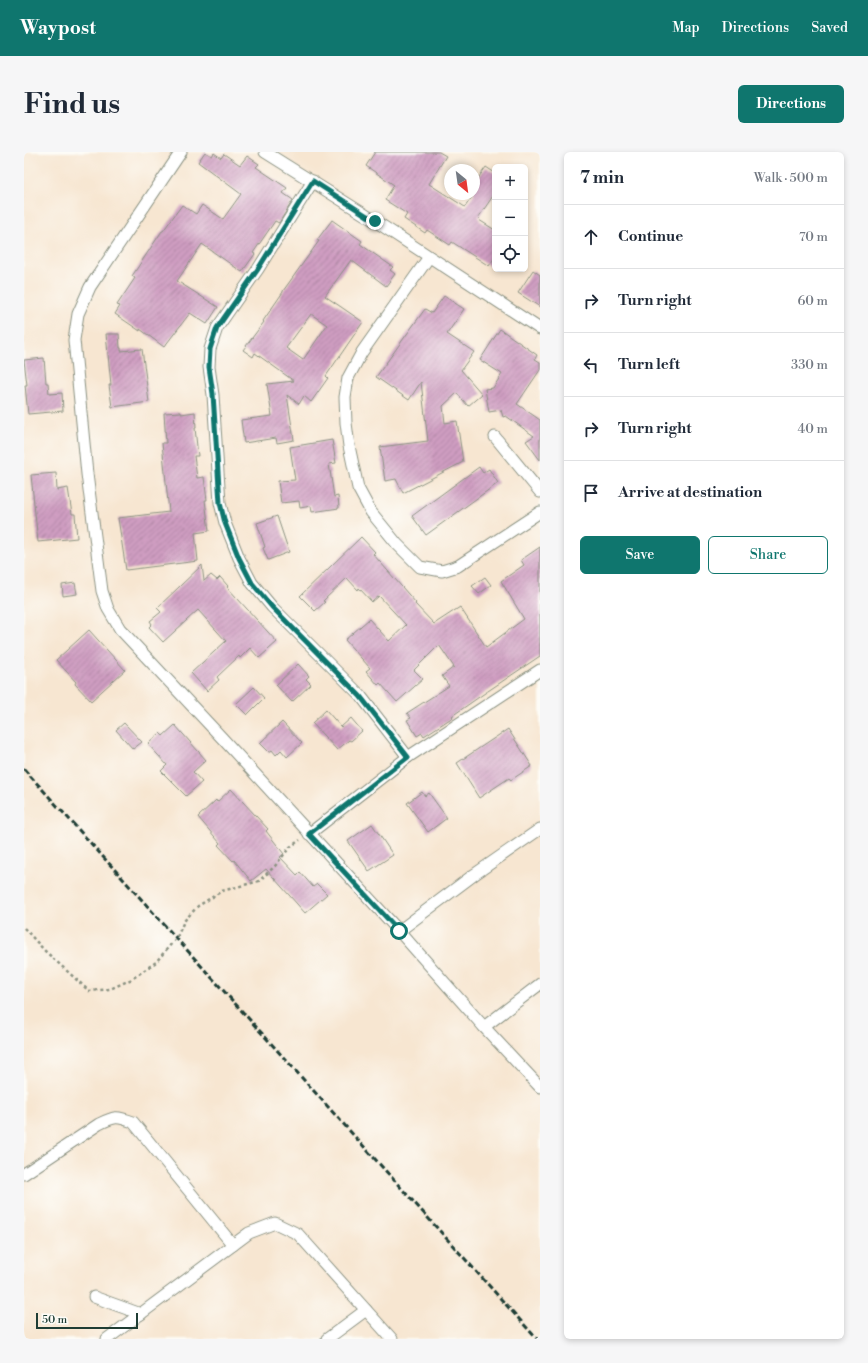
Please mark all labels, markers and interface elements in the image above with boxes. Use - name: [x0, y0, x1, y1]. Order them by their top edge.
- text: Waypost: [20, 16, 96, 40]
- text: Map: [672, 19, 700, 37]
- text: Directions: [722, 19, 789, 37]
- text: Saved: [811, 19, 848, 37]
- button: Directions: [738, 85, 844, 123]
- text: Find us: [24, 87, 120, 122]
- north arrow: [444, 164, 480, 200]
- map controls: [492, 164, 528, 272]
- button: +: [492, 164, 528, 200]
- text: 7 min: [580, 167, 624, 189]
- text: Walk · 500 m: [754, 170, 828, 186]
- button: −: [492, 200, 528, 236]
- route end: [366, 212, 384, 230]
- icon: ahead: [580, 226, 602, 248]
- text: Continue: [618, 227, 683, 246]
- text: 70 m: [799, 229, 828, 245]
- button: locate: [492, 236, 528, 272]
- icon: right: [580, 290, 602, 312]
- text: Turn right: [618, 291, 692, 310]
- text: 60 m: [797, 293, 828, 309]
- icon: left: [580, 354, 602, 376]
- text: Turn left: [618, 355, 680, 374]
- text: 330 m: [791, 357, 828, 373]
- icon: right: [580, 418, 602, 440]
- text: Turn right: [618, 419, 692, 438]
- text: 40 m: [798, 421, 828, 437]
- icon: arrive: [580, 482, 602, 504]
- text: Arrive at destination: [618, 483, 762, 502]
- button: Save: [580, 536, 700, 574]
- button: Share: [708, 536, 828, 574]
- route start: [390, 922, 408, 940]
- scale bar: [36, 1311, 138, 1330]
- text: 50 m: [42, 1313, 67, 1327]

